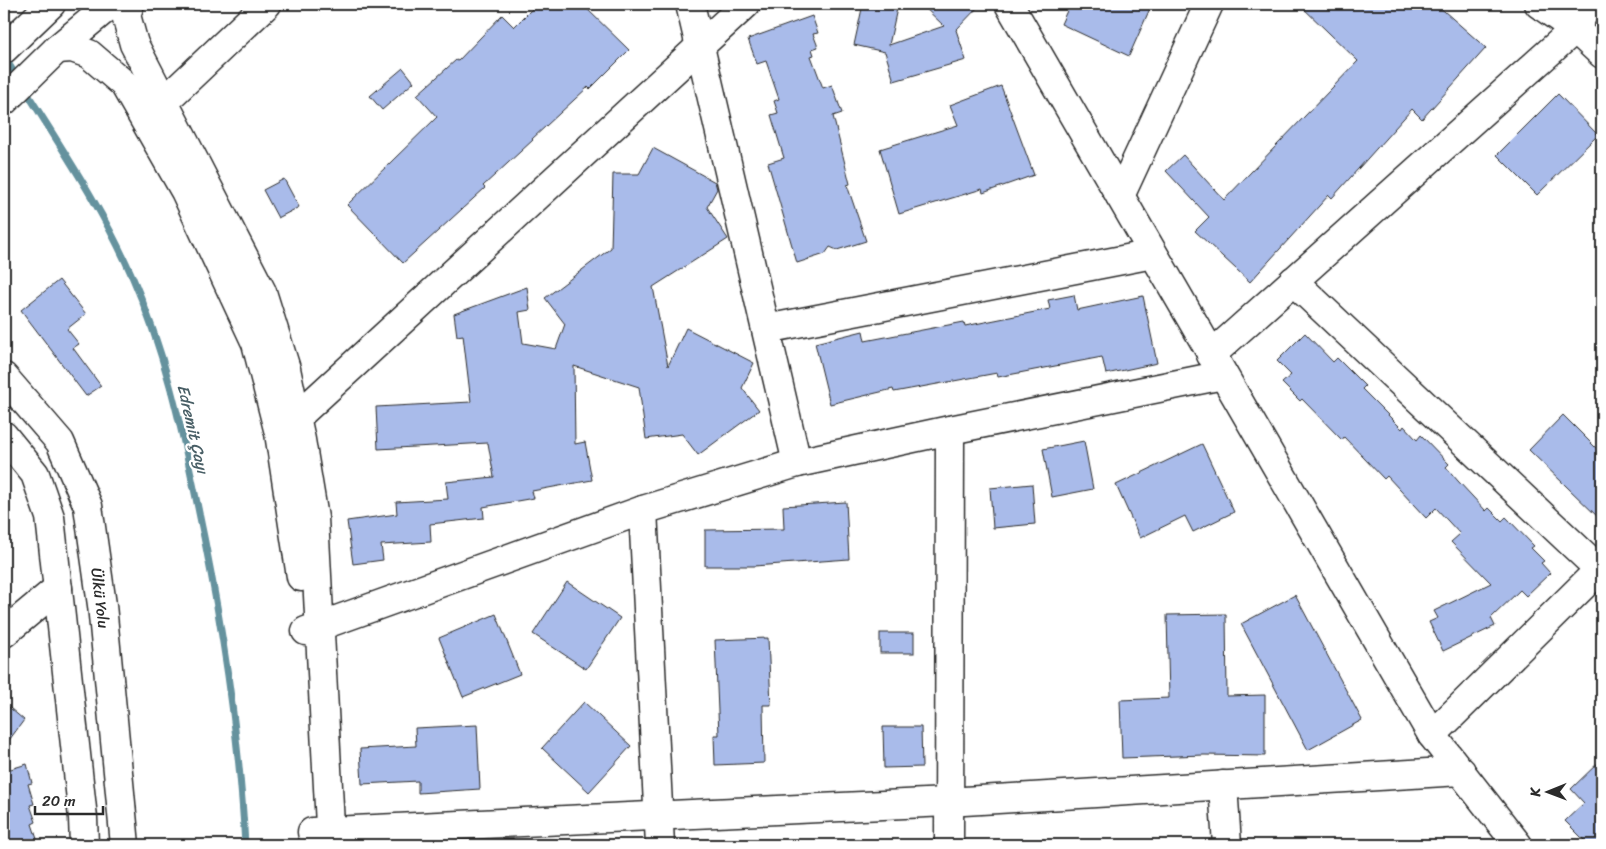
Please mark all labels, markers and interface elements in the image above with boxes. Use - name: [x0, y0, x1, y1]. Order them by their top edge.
- water label: Edremit Çayı: [169, 382, 218, 478]
- street label: Ülkü Yolu: [83, 566, 117, 630]
- north arrow: [1524, 766, 1574, 816]
- scale bar: [35, 784, 102, 816]
- text: K: [1523, 786, 1548, 798]
- text: 20 m: [42, 788, 76, 814]

